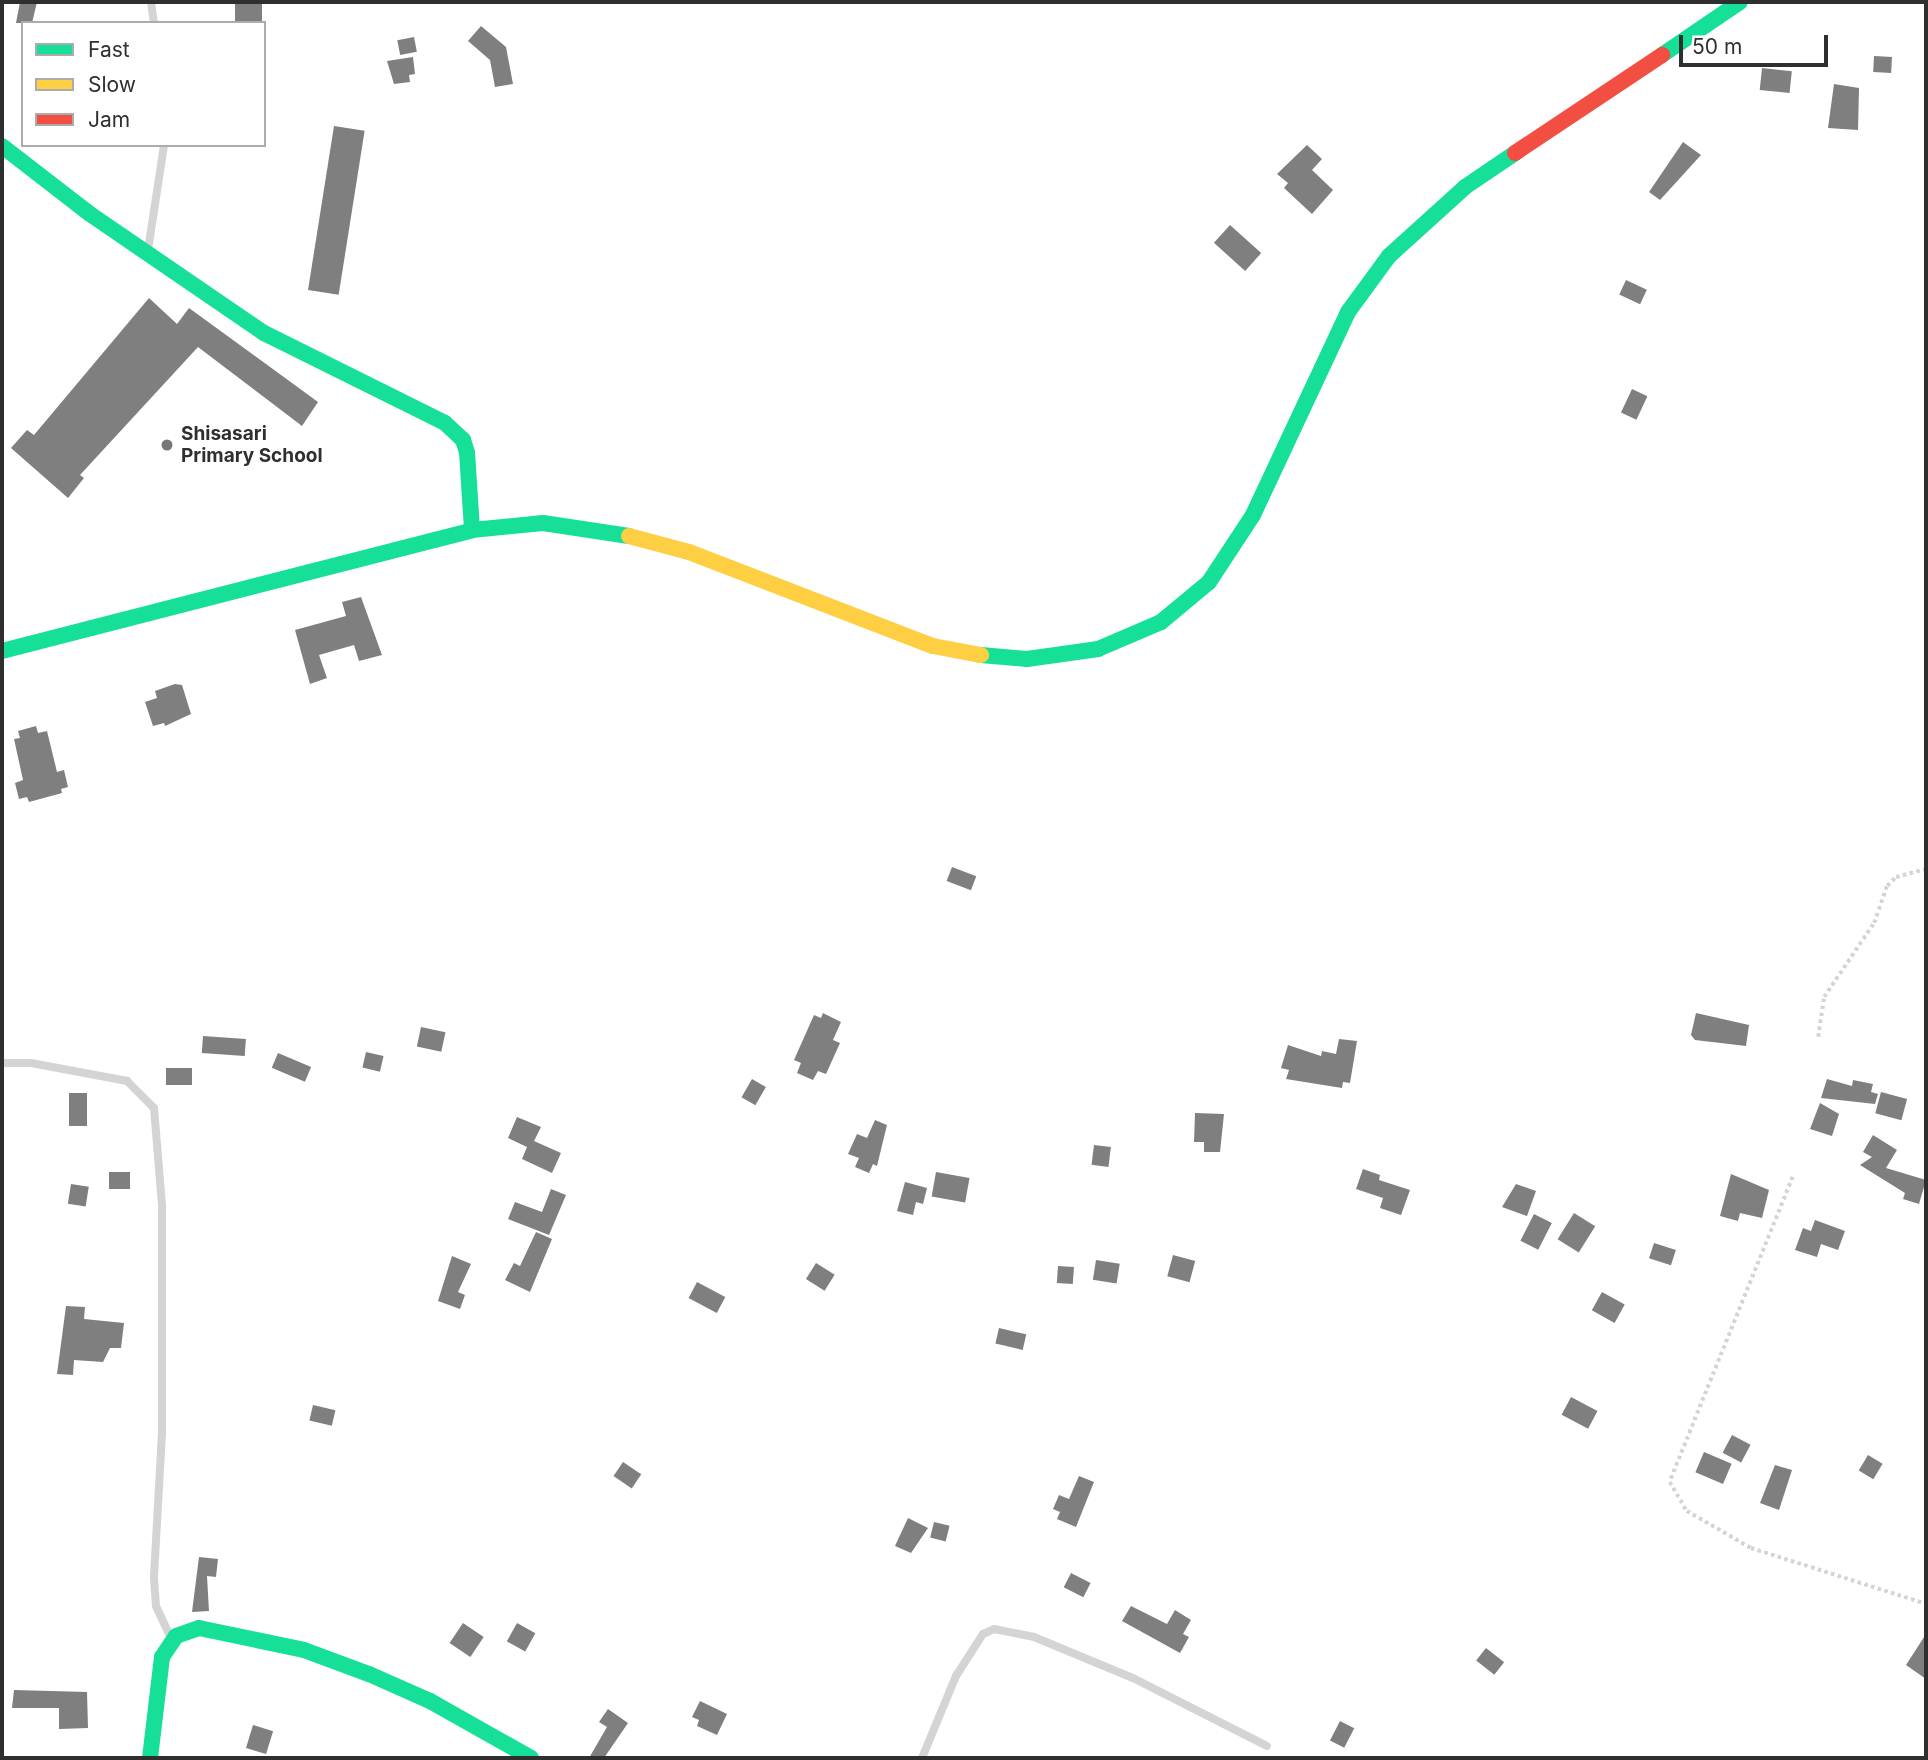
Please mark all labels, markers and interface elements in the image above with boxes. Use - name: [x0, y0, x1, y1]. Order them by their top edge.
- legend: [21, 21, 266, 147]
- scale bar: [1683, 21, 1832, 65]
- text: 50 m: [1692, 34, 1742, 59]
- text: Fast: [88, 37, 130, 62]
- text: Slow: [88, 72, 136, 97]
- text: Jam: [88, 107, 130, 132]
- place label: Shisasari Primary School: [181, 423, 323, 467]
- marker: Shisasari Primary School: [159, 437, 175, 453]

